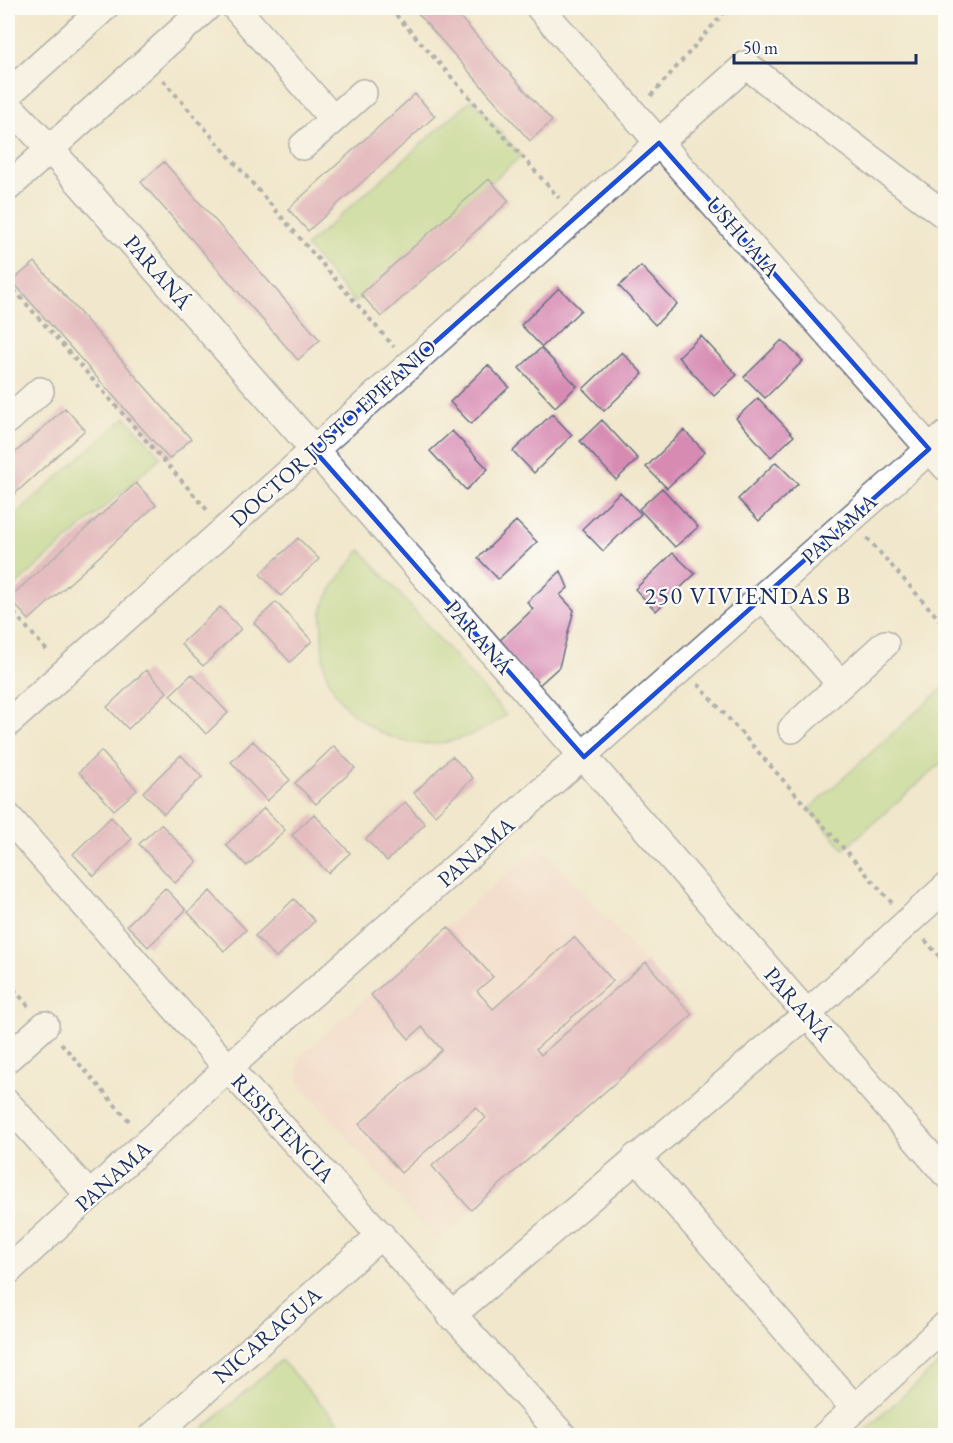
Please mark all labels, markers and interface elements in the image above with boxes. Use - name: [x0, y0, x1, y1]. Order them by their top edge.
- scale bar: [734, 27, 916, 65]
- text: 50 m: [743, 36, 778, 59]
- street label: USHUAIA: [700, 190, 787, 284]
- street label: PARANÁ: [118, 229, 199, 316]
- street label: DOCTOR JUSTO EPIFANIO: [224, 333, 442, 533]
- street label: PANAMA: [795, 487, 884, 571]
- district label: 250 VIVIENDAS B: [644, 580, 852, 611]
- street label: PARANÁ: [439, 594, 520, 681]
- street label: PANAMA: [431, 810, 521, 893]
- street label: PARANÁ: [758, 961, 839, 1048]
- street label: RESISTENCIA: [225, 1067, 342, 1189]
- street label: PANAMA: [69, 1134, 158, 1218]
- street label: NICARAGUA: [207, 1279, 328, 1390]

